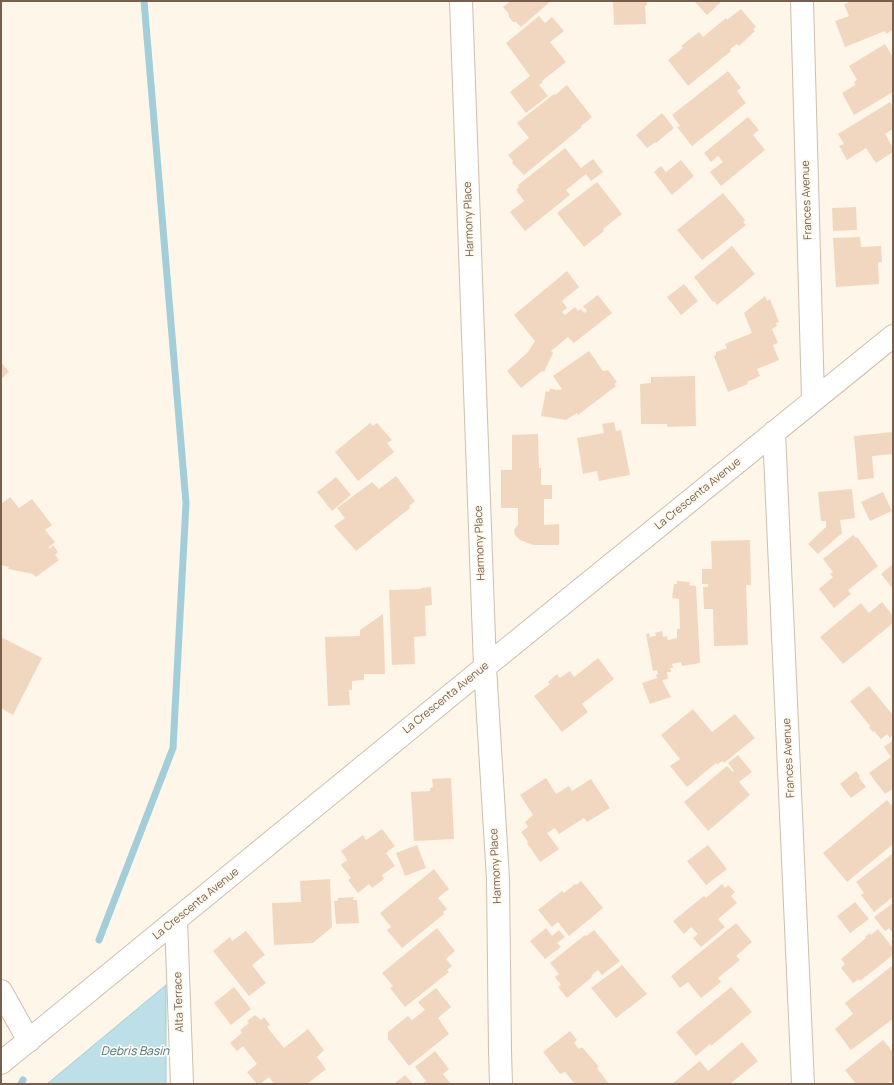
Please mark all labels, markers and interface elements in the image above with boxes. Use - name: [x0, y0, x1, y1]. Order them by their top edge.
- street label: Frances Avenue: [799, 160, 815, 240]
- street label: Harmony Place: [461, 181, 477, 257]
- street label: La Crescenta Avenue: [652, 455, 744, 533]
- street label: Harmony Place: [472, 505, 488, 581]
- street label: La Crescenta Avenue: [400, 659, 492, 737]
- street label: Frances Avenue: [780, 718, 798, 798]
- street label: Harmony Place: [487, 828, 505, 904]
- street label: La Crescenta Avenue: [150, 865, 242, 943]
- street label: Alta Terrace: [171, 972, 187, 1032]
- water label: Debris Basin: [101, 1045, 169, 1059]

